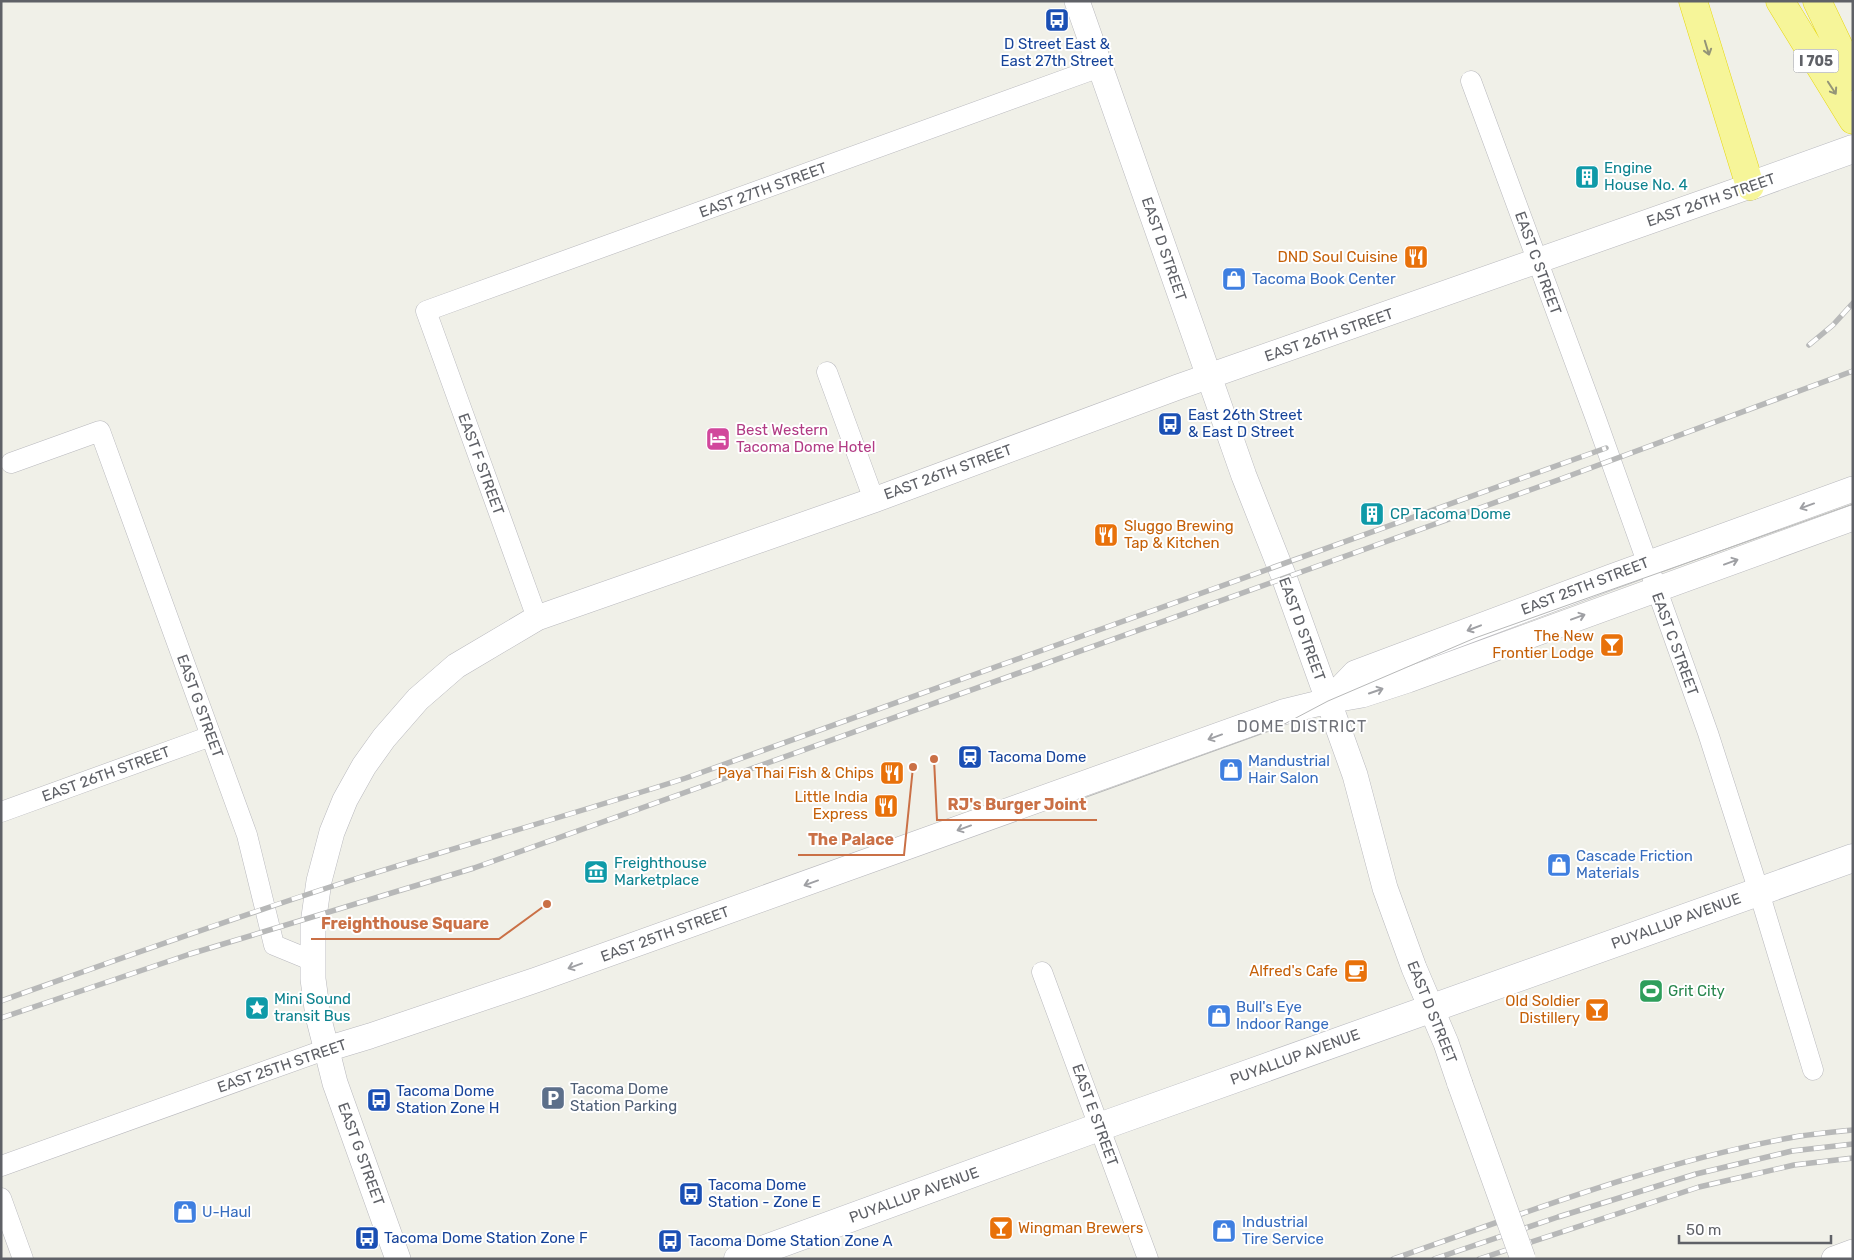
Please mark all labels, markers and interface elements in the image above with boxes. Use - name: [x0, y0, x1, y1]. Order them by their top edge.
- bus stop icon: D Street East & East 27th Street: [1044, 7, 1070, 33]
- place label: D Street East & East 27th Street: [1000, 35, 1114, 70]
- one-way arrow: [1703, 39, 1712, 55]
- road number: I 705: [1794, 49, 1838, 72]
- one-way arrow: [1828, 81, 1838, 95]
- street label: EAST 27TH STREET: [697, 158, 829, 221]
- place label: Engine House No. 4: [1604, 159, 1688, 194]
- building icon: Engine House No. 4: [1574, 164, 1600, 190]
- street label: EAST 26TH STREET: [1644, 169, 1778, 231]
- street label: EAST D STREET: [1138, 195, 1190, 304]
- street label: EAST C STREET: [1511, 209, 1565, 317]
- restaurant icon: DND Soul Cuisine: [1403, 244, 1429, 270]
- place label: DND Soul Cuisine: [1278, 248, 1398, 266]
- shop icon: Tacoma Book Center: [1221, 266, 1247, 292]
- place label: Tacoma Book Center: [1252, 270, 1396, 288]
- street label: EAST 26TH STREET: [1262, 304, 1396, 366]
- place label: East 26th Street & East D Street: [1188, 406, 1303, 441]
- street label: EAST F STREET: [454, 411, 508, 518]
- bus stop icon: East 26th Street & East D Street: [1157, 411, 1183, 437]
- place label: Best Western Tacoma Dome Hotel: [736, 421, 875, 456]
- hotel icon: Best Western Tacoma Dome Hotel: [705, 426, 731, 452]
- street label: EAST 26TH STREET: [881, 440, 1015, 504]
- building icon: CP Tacoma Dome: [1359, 501, 1385, 527]
- one-way arrow: [1800, 502, 1815, 511]
- place label: CP Tacoma Dome: [1390, 505, 1511, 523]
- place label: Sluggo Brewing Tap & Kitchen: [1124, 517, 1234, 552]
- restaurant icon: Sluggo Brewing Tap & Kitchen: [1093, 522, 1119, 548]
- street label: EAST 25TH STREET: [1518, 553, 1652, 619]
- one-way arrow: [1722, 556, 1738, 566]
- street label: EAST D STREET: [1275, 575, 1329, 683]
- street label: EAST C STREET: [1648, 590, 1702, 698]
- one-way arrow: [1570, 612, 1585, 621]
- one-way arrow: [1467, 624, 1482, 633]
- place label: The New Frontier Lodge: [1492, 627, 1594, 662]
- bar icon: The New Frontier Lodge: [1599, 632, 1625, 658]
- street label: EAST G STREET: [173, 652, 227, 760]
- one-way arrow: [1368, 685, 1384, 695]
- district label: DOME DISTRICT: [1237, 717, 1367, 736]
- one-way arrow: [1208, 733, 1223, 742]
- street label: EAST 26TH STREET: [39, 742, 173, 806]
- station icon: Tacoma Dome: [957, 744, 983, 770]
- place label: Tacoma Dome: [988, 748, 1086, 766]
- place label: Mandustrial Hair Salon: [1248, 752, 1330, 787]
- shop icon: Mandustrial Hair Salon: [1218, 757, 1244, 783]
- restaurant icon: Paya Thai Fish & Chips: [879, 760, 905, 786]
- place label: Paya Thai Fish & Chips: [717, 764, 874, 782]
- place label: Little India Express: [794, 788, 868, 823]
- callout: RJ's Burger Joint: [937, 789, 1097, 820]
- restaurant icon: Little India Express: [873, 793, 899, 819]
- text: RJ's Burger Joint: [947, 795, 1087, 814]
- callout: The Palace: [798, 824, 904, 855]
- one-way arrow: [957, 824, 972, 833]
- text: The Palace: [808, 830, 894, 849]
- place label: Cascade Friction Materials: [1576, 847, 1693, 882]
- shop icon: Cascade Friction Materials: [1546, 852, 1572, 878]
- place label: Freighthouse Marketplace: [614, 854, 707, 889]
- museum icon: Freighthouse Marketplace: [583, 859, 609, 885]
- one-way arrow: [803, 879, 819, 888]
- street label: PUYALLUP AVENUE: [1609, 889, 1743, 953]
- street label: EAST 25TH STREET: [598, 902, 732, 966]
- callout: Freighthouse Square: [311, 908, 499, 939]
- text: Freighthouse Square: [321, 914, 489, 933]
- cafe icon: Alfred's Cafe: [1343, 958, 1369, 984]
- street label: EAST D STREET: [1403, 958, 1461, 1066]
- one-way arrow: [567, 962, 583, 972]
- place label: Alfred's Cafe: [1249, 962, 1338, 980]
- sports icon: Grit City: [1638, 978, 1664, 1004]
- place label: Grit City: [1668, 982, 1725, 1000]
- place label: Mini Sound transit Bus: [274, 990, 351, 1025]
- place label: Old Soldier Distillery: [1505, 992, 1580, 1027]
- place icon: Mini Sound transit Bus: [244, 995, 270, 1021]
- bar icon: Old Soldier Distillery: [1584, 997, 1610, 1023]
- place label: Bull's Eye Indoor Range: [1236, 998, 1329, 1033]
- shop icon: Bull's Eye Indoor Range: [1206, 1003, 1232, 1029]
- street label: PUYALLUP AVENUE: [1228, 1025, 1362, 1089]
- street label: EAST 25TH STREET: [215, 1035, 349, 1097]
- street label: EAST E STREET: [1068, 1061, 1122, 1169]
- place label: Tacoma Dome Station Parking: [570, 1080, 677, 1115]
- place label: Tacoma Dome Station Zone H: [396, 1082, 500, 1117]
- parking icon: Tacoma Dome Station Parking: [540, 1085, 566, 1111]
- bus stop icon: Tacoma Dome Station Zone H: [366, 1087, 392, 1113]
- street label: EAST G STREET: [334, 1100, 388, 1208]
- street label: PUYALLUP AVENUE: [847, 1163, 981, 1227]
- place label: Tacoma Dome Station - Zone E: [708, 1176, 821, 1211]
- bus stop icon: Tacoma Dome Station - Zone E: [678, 1181, 704, 1207]
- shop icon: U-Haul: [172, 1199, 198, 1225]
- place label: U-Haul: [202, 1203, 251, 1221]
- scale bar: [1679, 1212, 1832, 1244]
- place label: Industrial Tire Service: [1242, 1213, 1324, 1248]
- bar icon: Wingman Brewers: [988, 1215, 1014, 1241]
- shop icon: Industrial Tire Service: [1211, 1218, 1237, 1244]
- place label: Wingman Brewers: [1018, 1219, 1144, 1237]
- text: 50 m: [1686, 1221, 1721, 1239]
- bus stop icon: Tacoma Dome Station Zone F: [354, 1225, 380, 1251]
- bus stop icon: Tacoma Dome Station Zone A: [657, 1228, 683, 1254]
- place label: Tacoma Dome Station Zone F: [384, 1229, 588, 1247]
- place label: Tacoma Dome Station Zone A: [688, 1232, 893, 1250]

